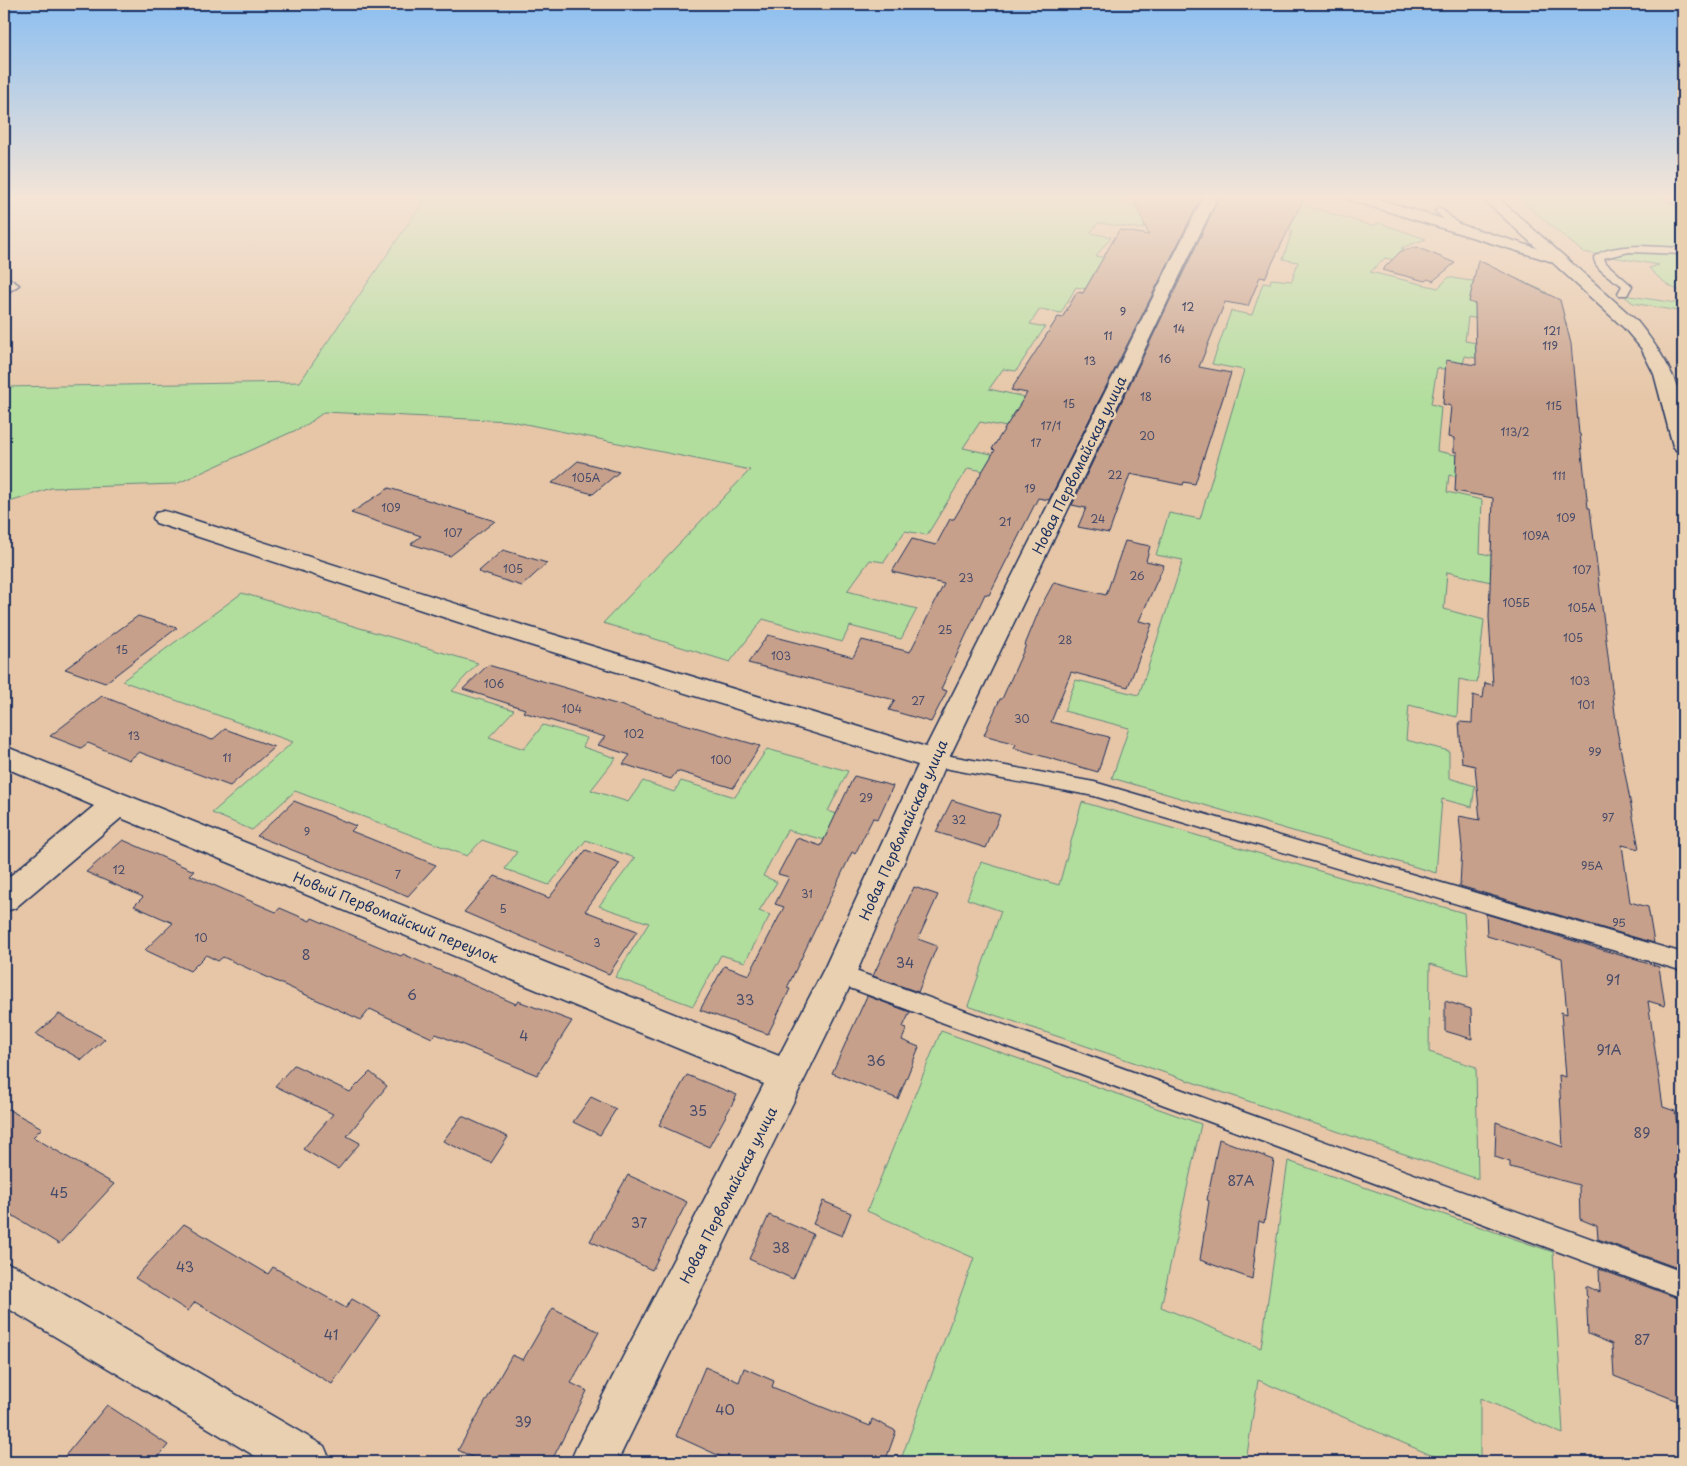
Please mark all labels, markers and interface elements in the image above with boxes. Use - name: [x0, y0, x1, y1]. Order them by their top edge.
- house number: 12: [1182, 298, 1195, 315]
- house number: 9: [1120, 303, 1126, 320]
- house number: 14: [1173, 320, 1185, 337]
- house number: 121: [1544, 322, 1560, 339]
- house number: 11: [1103, 327, 1113, 344]
- house number: 119: [1542, 337, 1558, 354]
- house number: 16: [1159, 350, 1172, 367]
- house number: 13: [1084, 352, 1096, 369]
- street label: Новая Первомайская улица: [1027, 372, 1131, 558]
- house number: 18: [1140, 388, 1152, 405]
- house number: 15: [1063, 395, 1075, 412]
- house number: 115: [1546, 397, 1562, 414]
- house number: 17/1: [1041, 417, 1061, 434]
- house number: 113/2: [1501, 423, 1530, 440]
- house number: 20: [1139, 427, 1155, 444]
- house number: 17: [1031, 434, 1042, 451]
- house number: 22: [1108, 466, 1122, 483]
- house number: 111: [1552, 467, 1566, 484]
- house number: 105А: [572, 469, 601, 486]
- house number: 19: [1024, 480, 1036, 497]
- house number: 109: [381, 499, 401, 516]
- house number: 109: [1556, 509, 1576, 526]
- house number: 24: [1091, 510, 1105, 527]
- house number: 21: [999, 513, 1011, 530]
- house number: 107: [444, 524, 462, 541]
- house number: 109А: [1522, 527, 1550, 544]
- house number: 105: [503, 560, 523, 577]
- house number: 107: [1573, 561, 1591, 578]
- house number: 26: [1129, 567, 1145, 584]
- house number: 23: [959, 569, 973, 586]
- house number: 105Б: [1502, 594, 1530, 611]
- house number: 105А: [1568, 599, 1597, 616]
- house number: 25: [938, 621, 952, 638]
- house number: 105: [1563, 629, 1583, 646]
- house number: 28: [1058, 631, 1072, 648]
- house number: 15: [116, 641, 128, 658]
- house number: 103: [771, 647, 791, 664]
- house number: 103: [1570, 672, 1590, 689]
- house number: 106: [484, 675, 505, 692]
- house number: 27: [911, 692, 925, 709]
- house number: 101: [1577, 696, 1595, 713]
- house number: 104: [562, 700, 582, 717]
- house number: 30: [1014, 710, 1030, 727]
- house number: 102: [624, 725, 644, 742]
- house number: 13: [128, 727, 140, 744]
- street label: Новая Первомайская улица: [854, 736, 953, 924]
- house number: 99: [1588, 743, 1602, 760]
- house number: 11: [222, 749, 232, 766]
- house number: 100: [710, 751, 732, 768]
- house number: 29: [859, 789, 873, 806]
- house number: 97: [1602, 809, 1614, 826]
- house number: 32: [952, 811, 967, 828]
- house number: 9: [304, 823, 310, 840]
- house number: 95А: [1581, 857, 1604, 874]
- house number: 12: [113, 861, 126, 878]
- street label: Новый Первомайский переулок: [290, 866, 502, 968]
- house number: 7: [395, 866, 401, 883]
- house number: 31: [801, 885, 813, 902]
- house number: 5: [499, 900, 507, 917]
- house number: 95: [1612, 914, 1626, 931]
- house number: 10: [195, 929, 207, 946]
- house number: 3: [593, 934, 601, 951]
- house number: 8: [302, 944, 310, 965]
- house number: 34: [896, 952, 914, 973]
- house number: 91: [1606, 969, 1620, 990]
- house number: 6: [407, 984, 417, 1005]
- house number: 33: [736, 989, 754, 1010]
- house number: 4: [519, 1025, 529, 1046]
- house number: 91А: [1596, 1039, 1622, 1060]
- house number: 36: [866, 1050, 886, 1071]
- house number: 35: [689, 1100, 707, 1121]
- street label: Новая Первомайская улица: [674, 1103, 782, 1287]
- house number: 89: [1634, 1122, 1650, 1143]
- house number: 87А: [1228, 1170, 1255, 1191]
- house number: 45: [50, 1182, 68, 1203]
- house number: 37: [631, 1212, 648, 1233]
- house number: 38: [772, 1237, 790, 1258]
- house number: 43: [176, 1256, 194, 1277]
- house number: 41: [324, 1324, 338, 1345]
- house number: 87: [1634, 1329, 1650, 1350]
- house number: 40: [715, 1399, 735, 1420]
- house number: 39: [514, 1411, 532, 1432]

